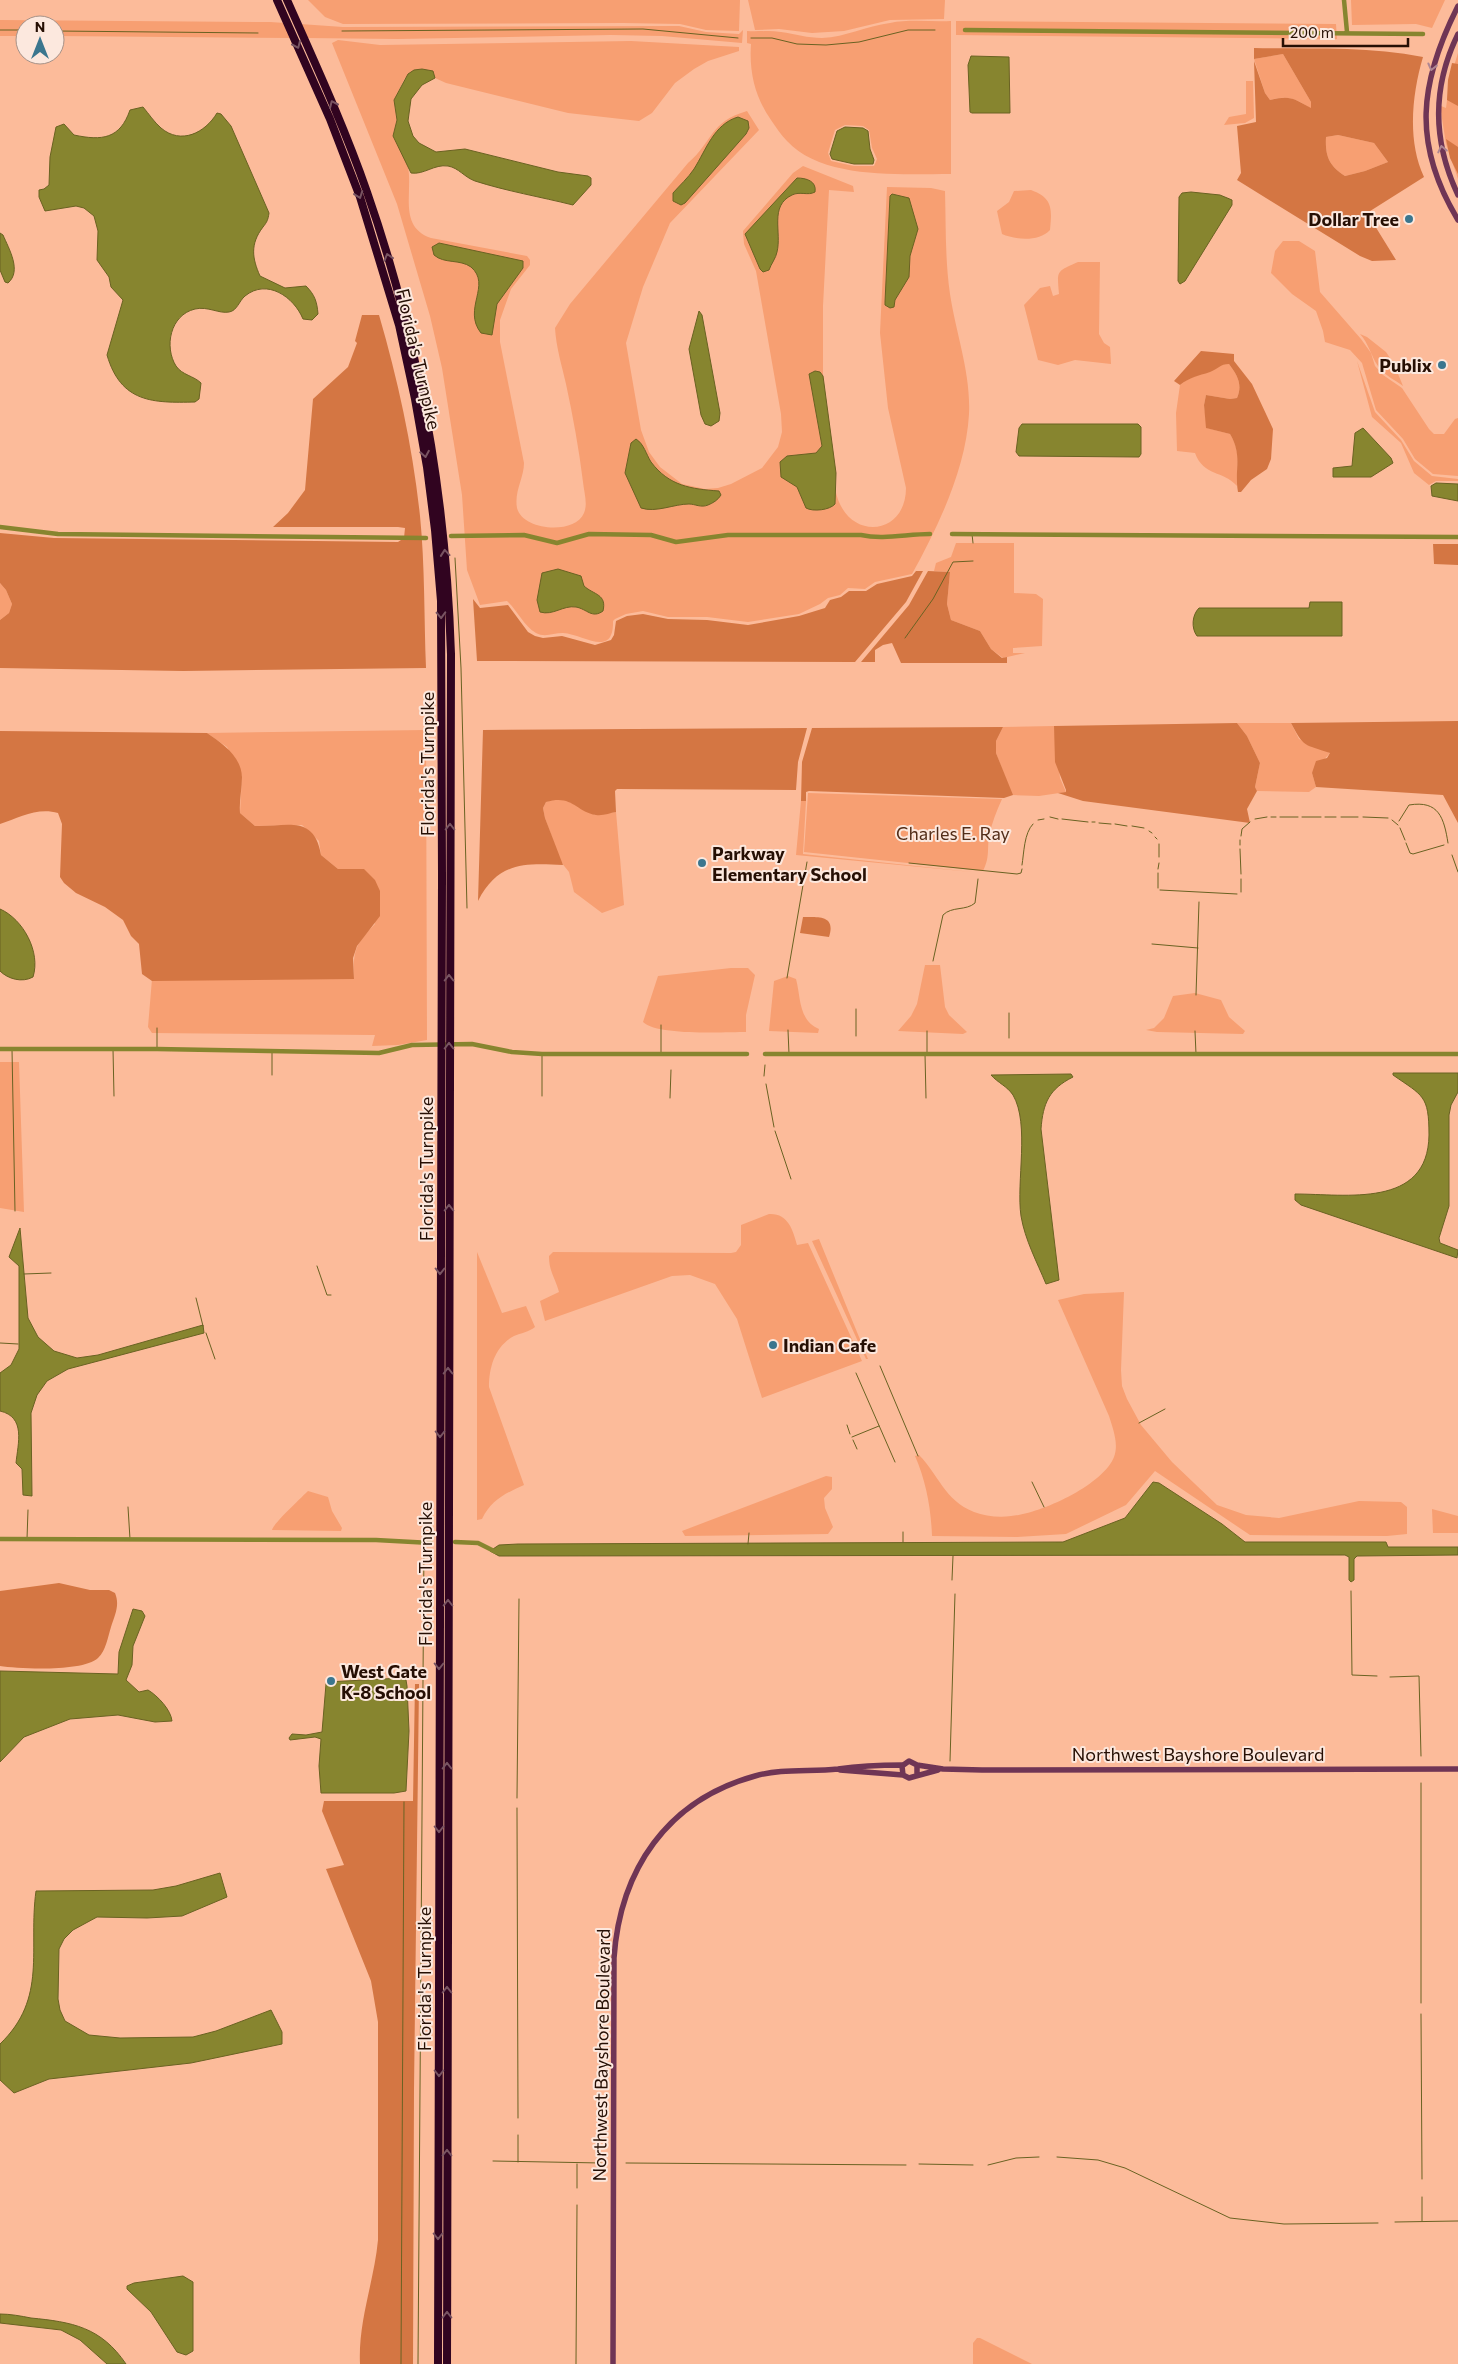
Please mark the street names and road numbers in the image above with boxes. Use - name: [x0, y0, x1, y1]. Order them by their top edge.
- street label: Florida's Turnpike: [392, 286, 446, 432]
- street label: Florida's Turnpike: [416, 692, 438, 836]
- street label: Florida's Turnpike: [415, 1097, 437, 1241]
- street label: Florida's Turnpike: [414, 1502, 436, 1646]
- street label: Northwest Bayshore Boulevard: [1072, 1743, 1324, 1765]
- street label: Florida's Turnpike: [413, 1907, 435, 2051]
- street label: Northwest Bayshore Boulevard: [588, 1928, 614, 2182]

